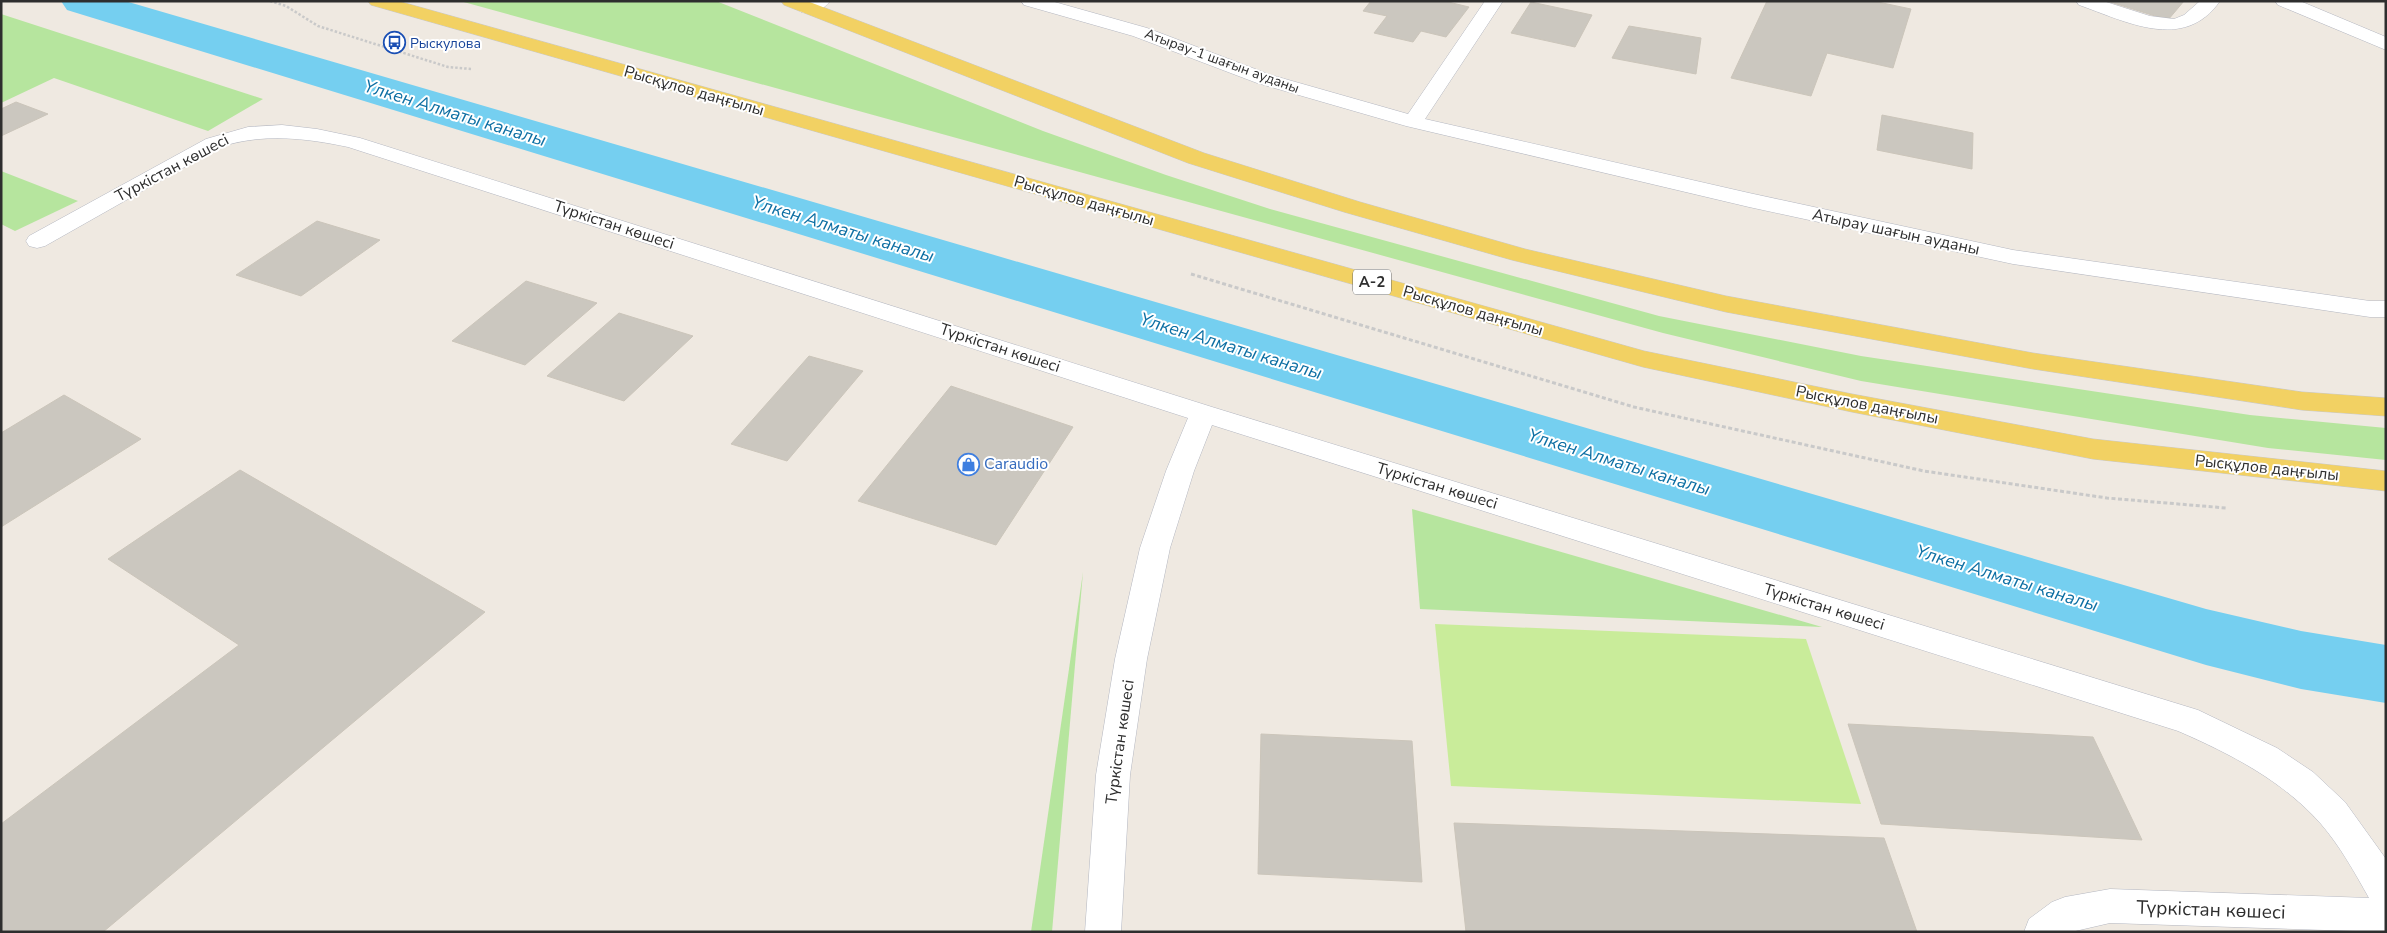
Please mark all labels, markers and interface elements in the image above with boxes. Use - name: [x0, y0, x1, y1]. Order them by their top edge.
- street label: Атырау-1 шағын ауданы: [1142, 24, 1302, 98]
- bus stop icon: Рыскулова: [382, 31, 406, 55]
- place label: Рыскулова: [410, 34, 481, 53]
- street label: Рысқұлов даңғылы: [621, 60, 767, 122]
- water label: Үлкен Алматы каналы: [361, 74, 549, 152]
- street label: Түркістан көшесі: [111, 129, 233, 207]
- street label: Рысқұлов даңғылы: [1011, 170, 1157, 232]
- water label: Үлкен Алматы каналы: [749, 190, 937, 268]
- street label: Түркістан көшесі: [551, 195, 677, 255]
- street label: Атырау шағын ауданы: [1810, 204, 1982, 260]
- road number: A-2: [1353, 270, 1391, 294]
- street label: Рысқұлов даңғылы: [1400, 280, 1546, 342]
- water label: Үлкен Алматы каналы: [1137, 307, 1325, 385]
- street label: Түркістан көшесі: [937, 318, 1063, 378]
- street label: Рысқұлов даңғылы: [1794, 380, 1940, 430]
- water label: Үлкен Алматы каналы: [1525, 423, 1713, 501]
- street label: Рысқұлов даңғылы: [2194, 449, 2340, 487]
- shop icon: Caraudio: [956, 452, 980, 476]
- place label: Caraudio: [984, 453, 1048, 475]
- street label: Түркістан көшесі: [1374, 457, 1500, 515]
- water label: Үлкен Алматы каналы: [1913, 539, 2101, 617]
- street label: Түркістан көшесі: [1761, 578, 1887, 636]
- street label: Түркістан көшесі: [1100, 678, 1140, 806]
- street label: Түркістан көшесі: [2136, 894, 2286, 926]

